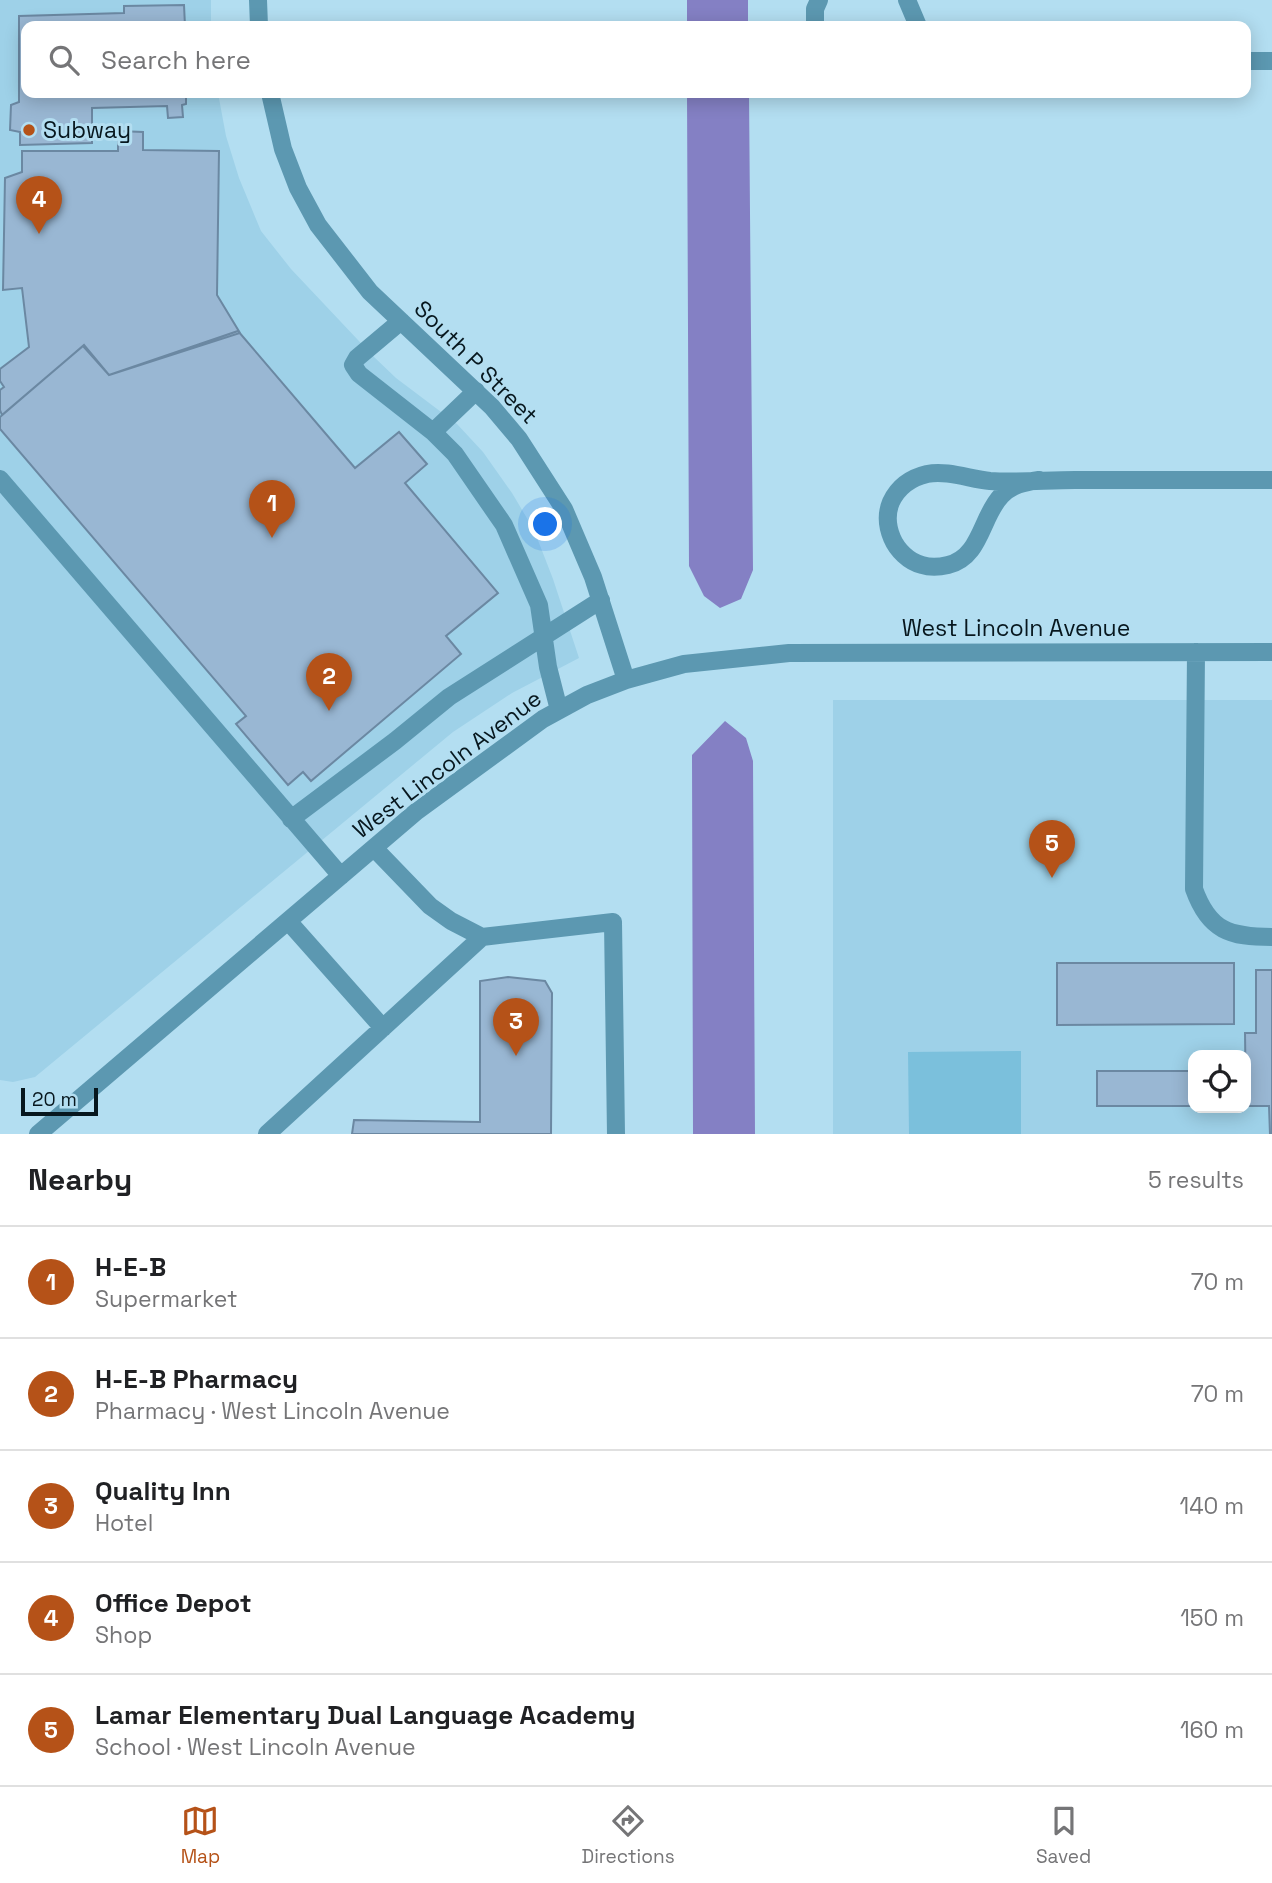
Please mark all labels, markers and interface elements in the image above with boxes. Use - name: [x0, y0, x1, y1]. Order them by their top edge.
- search box: [21, 21, 1251, 98]
- icon: search: [45, 41, 83, 79]
- text: Search here: [101, 43, 251, 77]
- place label: Subway: [43, 115, 131, 145]
- marker: Subway: [21, 122, 37, 138]
- pin: 4: [16, 176, 62, 234]
- street label: South P Street: [408, 294, 544, 430]
- pin: 1: [249, 480, 295, 538]
- your location: [528, 507, 562, 541]
- street label: West Lincoln Avenue: [902, 613, 1130, 643]
- pin: 2: [306, 653, 352, 711]
- street label: West Lincoln Avenue: [347, 683, 547, 845]
- pin: 5: [1029, 820, 1075, 878]
- pin: 3: [493, 998, 539, 1056]
- map controls: [1188, 1050, 1251, 1113]
- button: locate: [1188, 1050, 1251, 1113]
- scale bar: [21, 1085, 98, 1117]
- text: 20 m: [32, 1087, 77, 1112]
- text: Nearby: [28, 1160, 132, 1199]
- text: 5 results: [1148, 1165, 1244, 1195]
- text: H-E-B: [95, 1250, 166, 1284]
- text: 1: [46, 1267, 56, 1297]
- text: 70 m: [1191, 1267, 1244, 1297]
- text: Supermarket: [95, 1284, 237, 1314]
- text: H-E-B Pharmacy: [95, 1362, 298, 1396]
- text: 2: [44, 1379, 58, 1409]
- text: 70 m: [1191, 1379, 1244, 1409]
- text: Pharmacy · West Lincoln Avenue: [95, 1396, 450, 1426]
- text: Quality Inn: [95, 1474, 231, 1508]
- text: 3: [44, 1491, 58, 1521]
- text: 140 m: [1180, 1491, 1244, 1521]
- text: Hotel: [95, 1508, 153, 1538]
- text: Office Depot: [95, 1586, 252, 1620]
- text: 4: [44, 1603, 58, 1633]
- text: 150 m: [1180, 1603, 1244, 1633]
- text: Shop: [95, 1620, 152, 1650]
- text: Lamar Elementary Dual Language Academy: [95, 1698, 636, 1732]
- text: 5: [44, 1715, 58, 1745]
- text: 160 m: [1180, 1715, 1244, 1745]
- text: School · West Lincoln Avenue: [95, 1732, 416, 1762]
- tab: Map: [181, 1802, 220, 1869]
- tab: Directions: [582, 1802, 675, 1869]
- tab: Saved: [1036, 1802, 1091, 1869]

